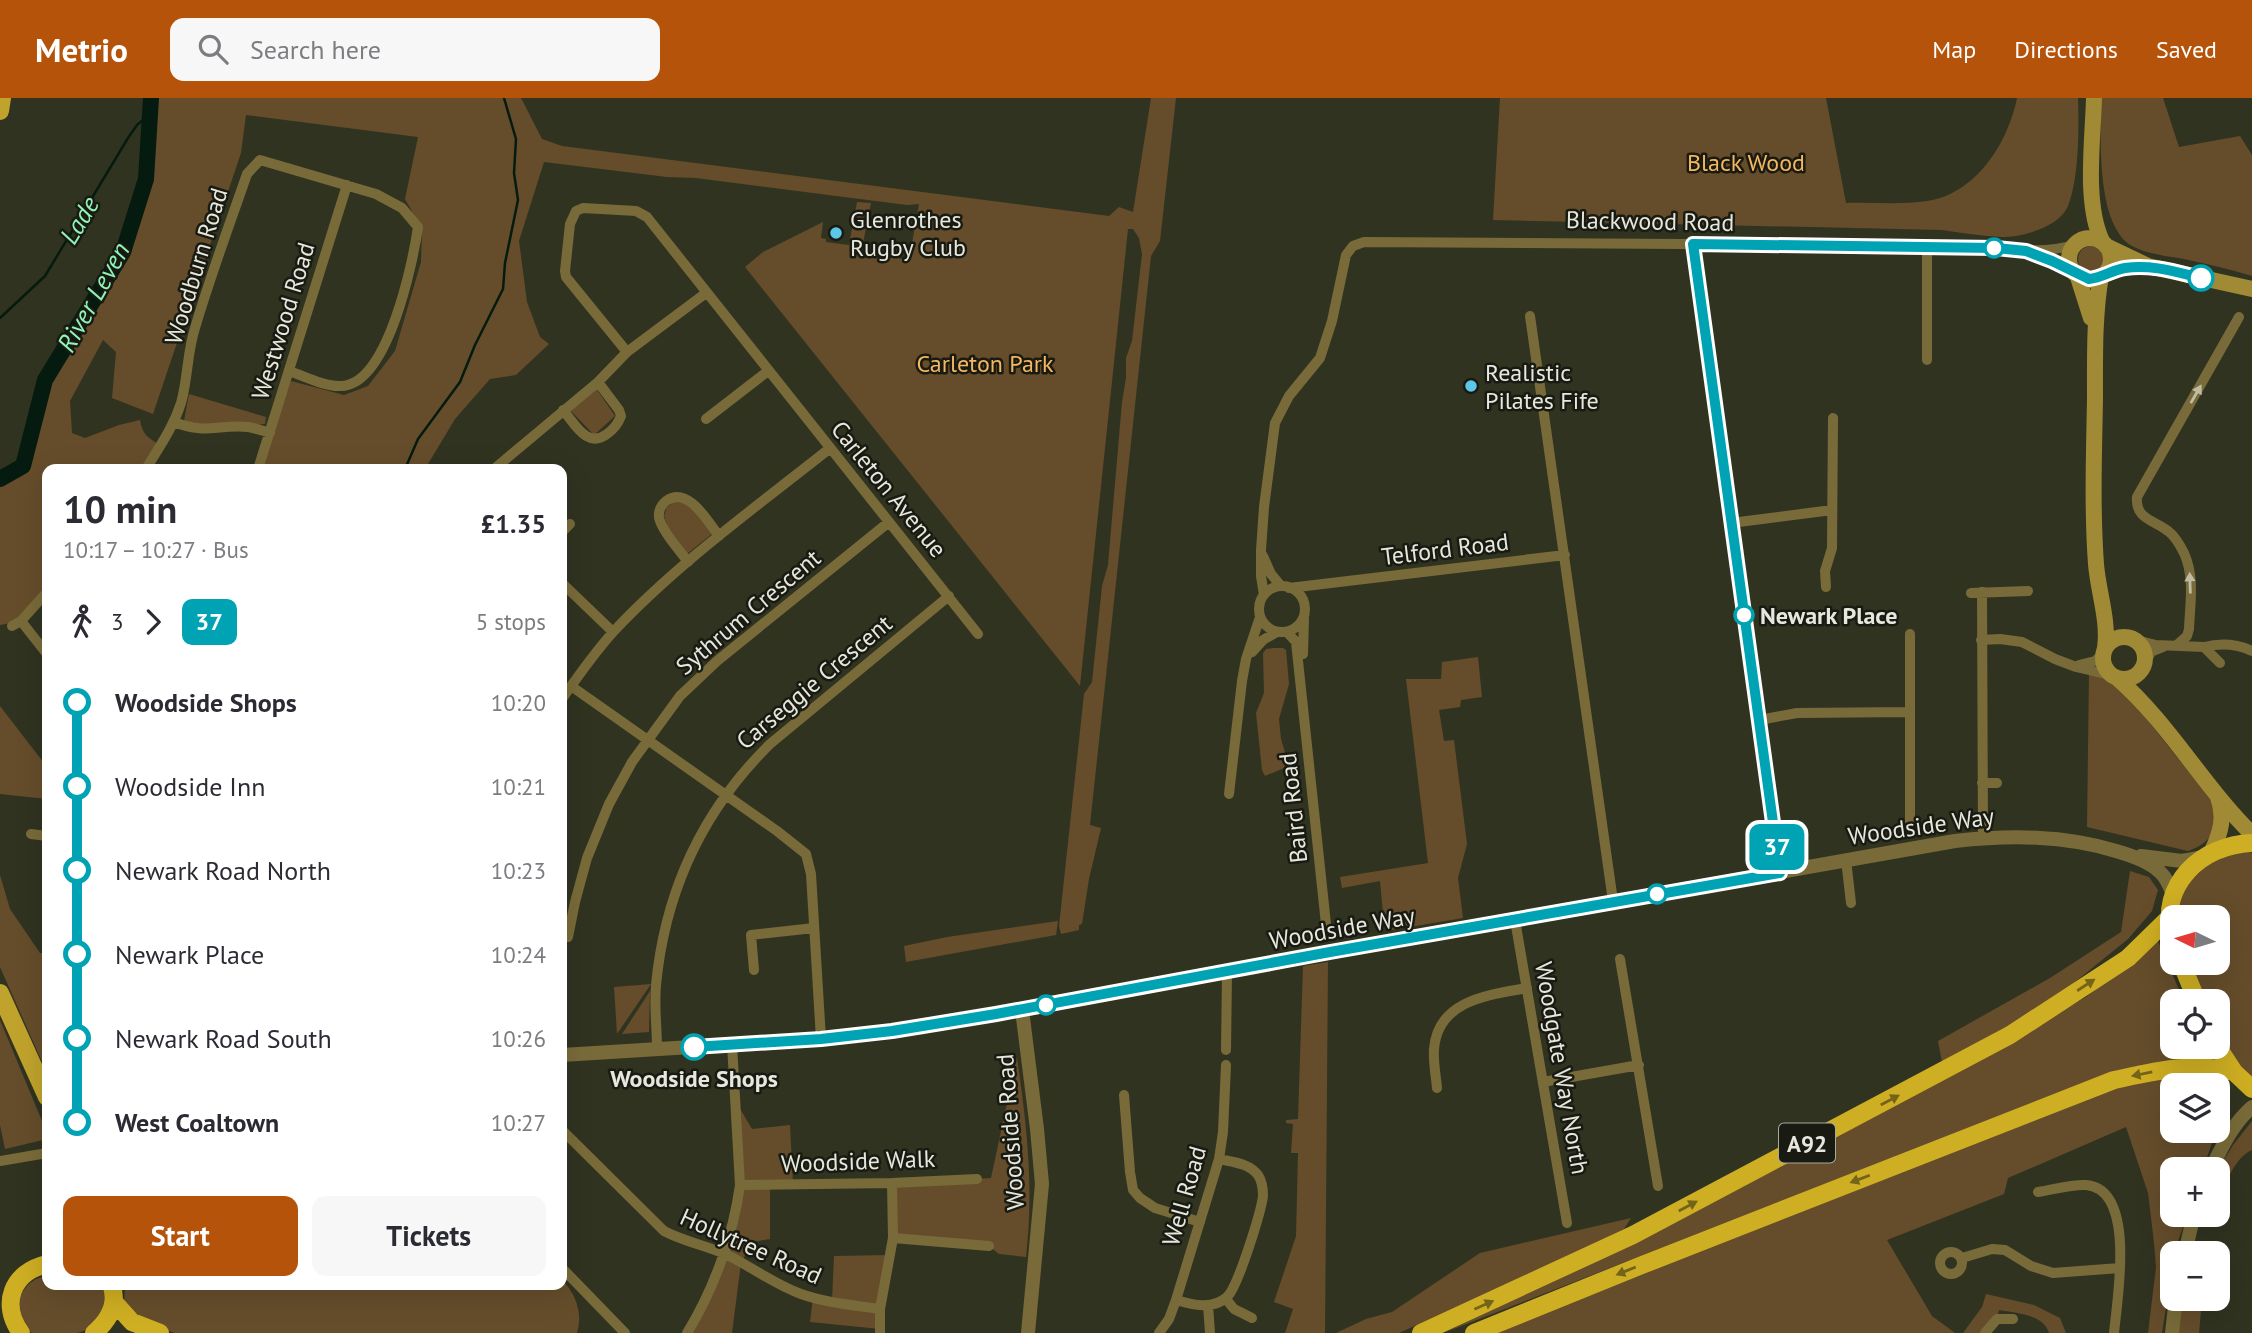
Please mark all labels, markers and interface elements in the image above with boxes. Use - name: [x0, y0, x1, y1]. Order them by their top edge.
- search box: [170, 18, 660, 81]
- text: Metrio: [35, 28, 128, 71]
- icon: search: [194, 30, 232, 68]
- text: Search here: [250, 33, 381, 66]
- text: Map: [1932, 34, 1976, 65]
- text: Directions: [2014, 34, 2118, 65]
- text: Saved: [2156, 34, 2217, 65]
- park label: Black Wood: [1687, 147, 1805, 178]
- street label: Woodburn Road: [158, 184, 234, 348]
- water label: Lade: [52, 190, 106, 250]
- place label: Glenrothes Rugby Club: [850, 204, 966, 263]
- street label: Blackwood Road: [1566, 204, 1734, 238]
- marker: Glenrothes Rugby Club: [828, 225, 844, 241]
- water label: River Leven: [49, 236, 137, 358]
- unlabelled marker: [1984, 238, 2004, 258]
- street label: Westwood Road: [244, 239, 322, 403]
- unlabelled marker: [2188, 265, 2214, 291]
- park label: Carleton Park: [917, 348, 1054, 379]
- place label: Realistic Pilates Fife: [1485, 357, 1599, 416]
- marker: Realistic Pilates Fife: [1463, 378, 1479, 394]
- one-way arrow: [2190, 385, 2202, 404]
- street label: Carleton Avenue: [824, 414, 954, 564]
- text: 10 min: [63, 484, 177, 533]
- text: £1.35: [481, 507, 546, 540]
- street label: Telford Road: [1380, 526, 1510, 572]
- text: 10:17 – 10:27 · Bus: [63, 535, 249, 564]
- street label: Sythrum Crescent: [669, 542, 827, 682]
- one-way arrow: [2184, 572, 2196, 594]
- place label: Newark Place: [1760, 600, 1897, 631]
- icon: walk: [63, 603, 101, 641]
- icon: forward: [134, 603, 172, 641]
- marker: Newark Place: [1734, 605, 1754, 625]
- text: 37: [196, 606, 223, 637]
- text: 3: [111, 607, 124, 636]
- text: 5 stops: [476, 607, 546, 636]
- street label: Carseggie Crescent: [730, 608, 898, 756]
- text: Woodside Shops: [115, 686, 297, 719]
- text: 10:20: [491, 688, 546, 717]
- street label: Baird Road: [1272, 751, 1314, 865]
- text: Woodside Inn: [115, 770, 265, 803]
- text: 10:21: [491, 772, 546, 801]
- street label: Woodside Way: [1846, 800, 1996, 852]
- line badge: 37: [1746, 824, 1809, 870]
- text: 37: [1763, 831, 1791, 862]
- text: Newark Road North: [115, 854, 331, 887]
- text: 10:23: [491, 856, 546, 885]
- unlabelled marker: [1647, 884, 1667, 904]
- street label: Woodside Way: [1267, 900, 1417, 956]
- north arrow: [2160, 905, 2230, 975]
- map controls: [2160, 905, 2230, 1311]
- text: Newark Place: [115, 938, 264, 971]
- text: 10:24: [491, 940, 546, 969]
- street label: Woodgate Way North: [1528, 959, 1596, 1177]
- one-way arrow: [2076, 979, 2096, 992]
- button: locate: [2160, 989, 2230, 1059]
- unlabelled marker: [1036, 995, 1056, 1015]
- text: Newark Road South: [115, 1022, 332, 1055]
- text: 10:26: [491, 1024, 546, 1053]
- marker: Woodside Shops: [681, 1034, 707, 1060]
- street label: Woodside Road: [989, 1053, 1031, 1211]
- place label: Woodside Shops: [610, 1063, 778, 1094]
- one-way arrow: [2131, 1069, 2153, 1080]
- button: layers: [2160, 1073, 2230, 1143]
- one-way arrow: [1880, 1094, 1900, 1106]
- text: West Coaltown: [115, 1106, 279, 1139]
- text: 10:27: [491, 1108, 546, 1137]
- road number: A92: [1779, 1124, 1835, 1162]
- street label: Woodside Walk: [780, 1143, 936, 1179]
- street label: Well Road: [1155, 1143, 1213, 1249]
- button: +: [2160, 1157, 2230, 1227]
- one-way arrow: [1849, 1173, 1870, 1184]
- button: Start: [63, 1196, 298, 1276]
- button: Tickets: [312, 1196, 546, 1276]
- one-way arrow: [1679, 1200, 1698, 1212]
- street label: Hollytree Road: [675, 1201, 827, 1291]
- button: −: [2160, 1241, 2230, 1311]
- one-way arrow: [1615, 1266, 1636, 1277]
- one-way arrow: [1473, 1299, 1494, 1310]

